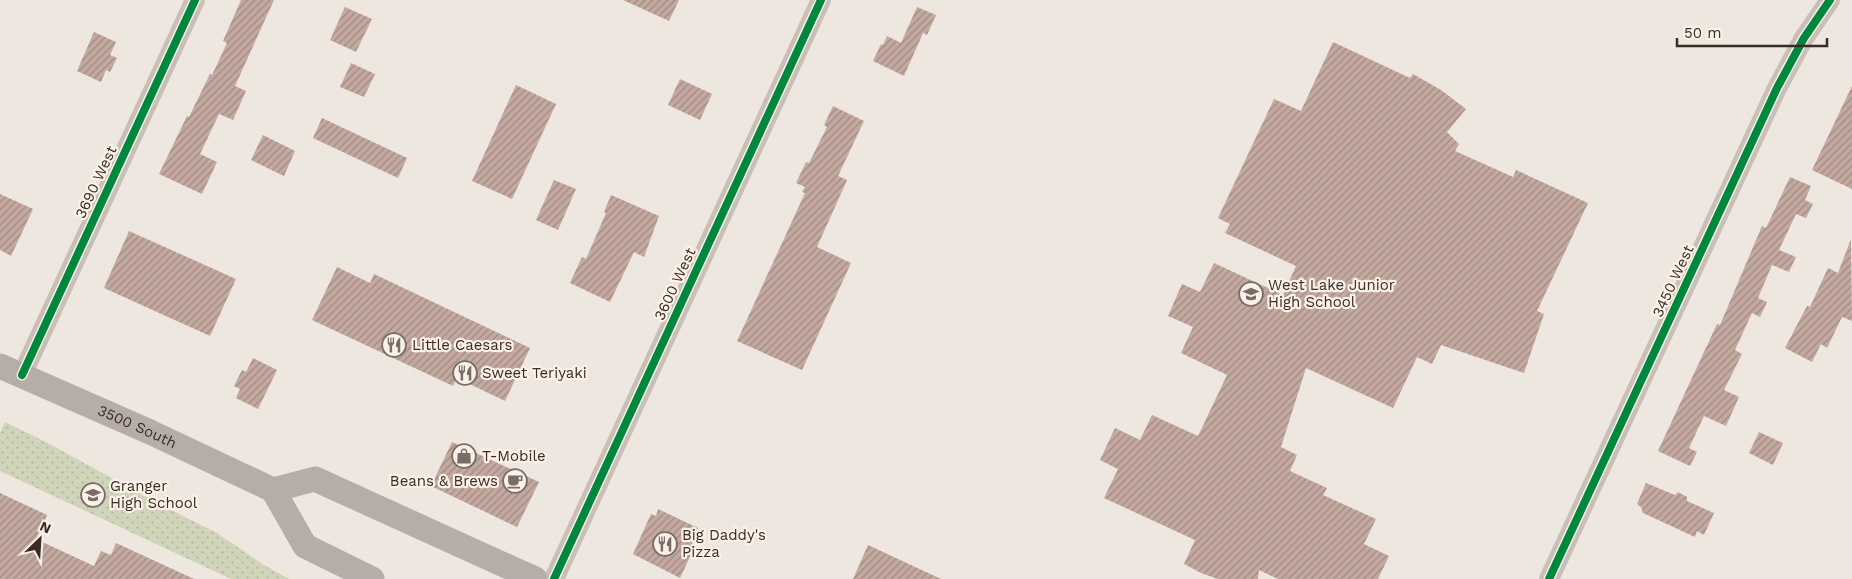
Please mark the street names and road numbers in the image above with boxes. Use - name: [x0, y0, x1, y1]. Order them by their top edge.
- street label: 3690 West: [71, 142, 121, 221]
- street label: 3450 West: [1648, 241, 1698, 320]
- street label: 3600 West: [650, 244, 700, 323]
- street label: 3500 South: [95, 401, 180, 452]

